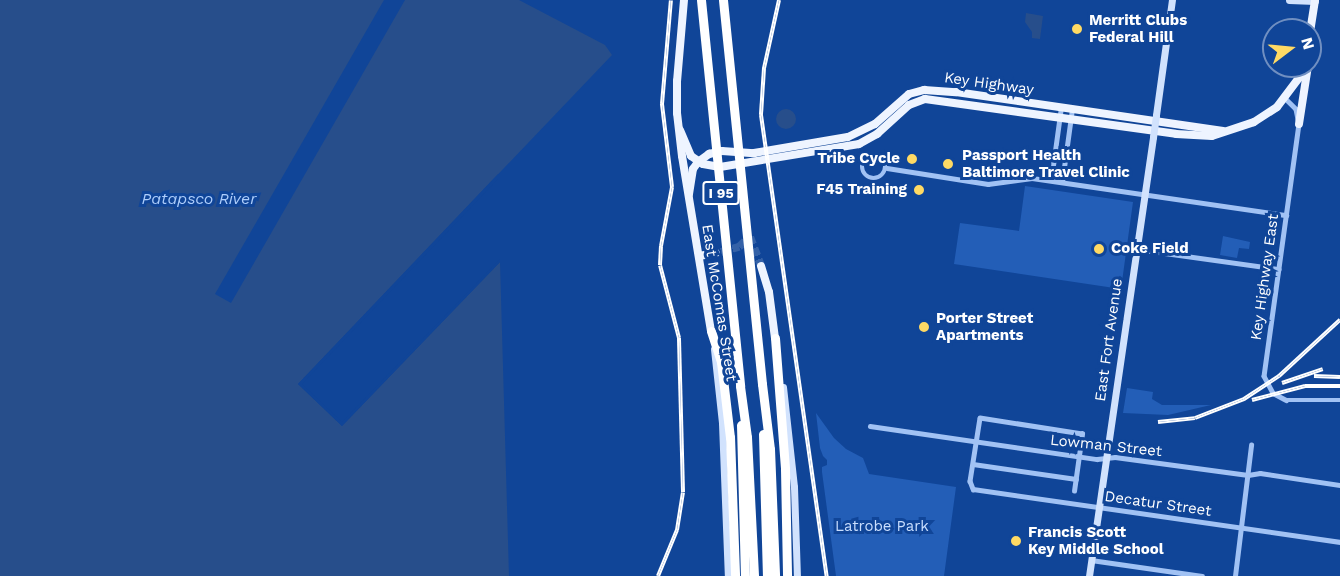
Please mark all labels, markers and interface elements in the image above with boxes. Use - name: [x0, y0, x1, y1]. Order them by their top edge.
- place label: Merritt Clubs Federal Hill: [1089, 11, 1187, 46]
- north arrow: [1262, 18, 1322, 78]
- marker: Merritt Clubs Federal Hill: [1070, 22, 1084, 36]
- text: N: [1297, 35, 1319, 52]
- street label: Key Highway: [943, 69, 1035, 99]
- place label: Passport Health Baltimore Travel Clinic: [962, 146, 1130, 181]
- place label: Tribe Cycle: [817, 150, 900, 168]
- marker: Tribe Cycle: [905, 152, 919, 166]
- marker: Passport Health Baltimore Travel Clinic: [939, 155, 957, 173]
- place label: F45 Training: [816, 181, 907, 199]
- road number: I 95: [702, 182, 740, 204]
- marker: F45 Training: [912, 183, 926, 197]
- water label: Patapsco River: [142, 189, 256, 209]
- street label: Key Highway East: [1247, 212, 1283, 342]
- street label: East McComas Street: [698, 223, 740, 383]
- place label: Coke Field: [1111, 240, 1189, 258]
- marker: Coke Field: [1092, 242, 1106, 256]
- street label: East Fort Avenue: [1091, 277, 1127, 403]
- place label: Porter Street Apartments: [936, 309, 1033, 344]
- marker: Porter Street Apartments: [917, 320, 931, 334]
- street label: Lowman Street: [1049, 431, 1163, 461]
- street label: Decatur Street: [1103, 488, 1213, 520]
- park label: Latrobe Park: [835, 518, 929, 536]
- place label: Francis Scott Key Middle School: [1028, 523, 1164, 558]
- marker: Francis Scott Key Middle School: [1009, 534, 1023, 548]

